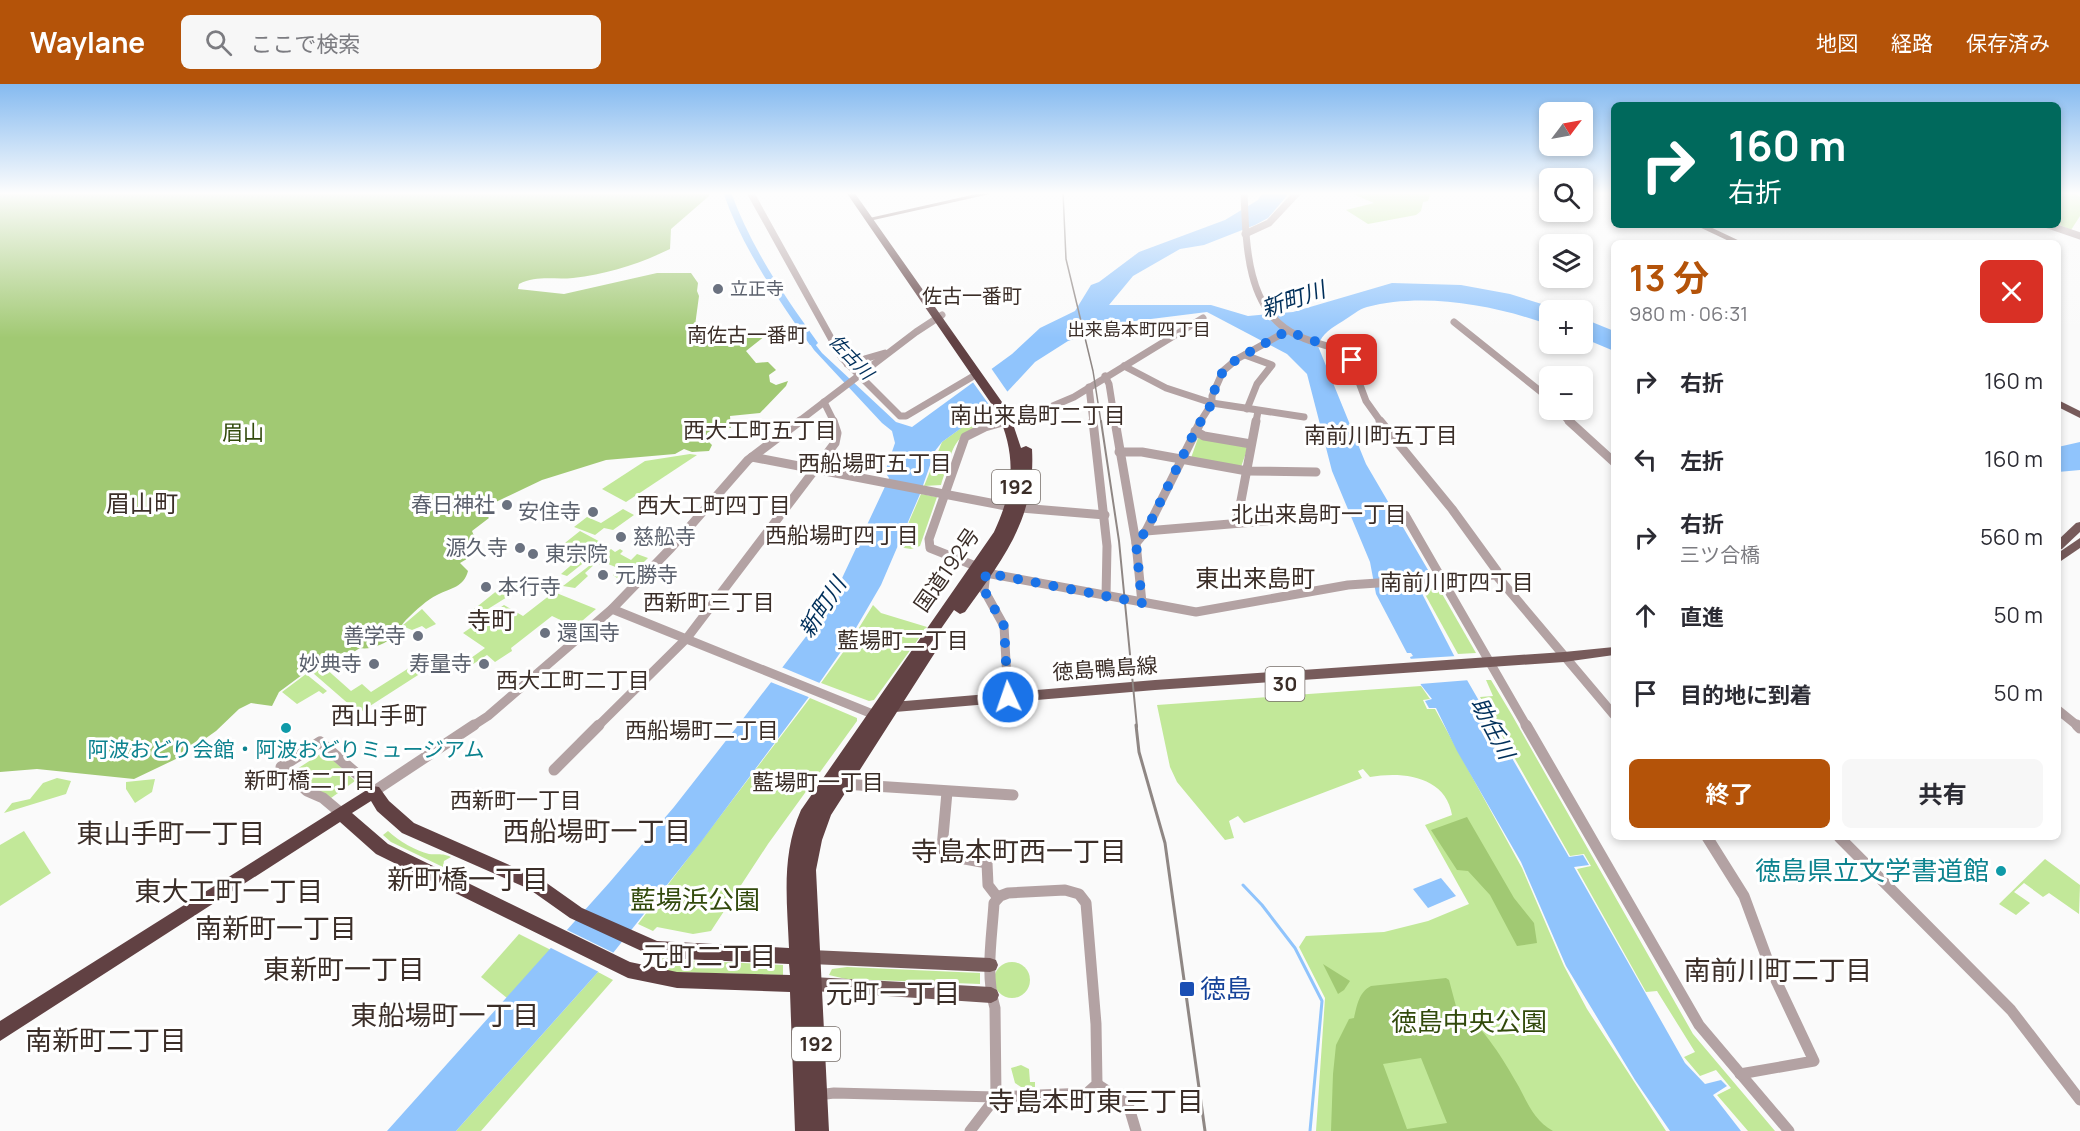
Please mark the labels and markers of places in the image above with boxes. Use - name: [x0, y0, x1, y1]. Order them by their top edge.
- place label: 立正寺: [730, 276, 784, 300]
- marker: 立正寺: [711, 282, 725, 296]
- pin: [1326, 334, 1377, 385]
- place label: 春日神社: [411, 490, 495, 518]
- place label: 安住寺: [518, 497, 581, 525]
- marker: 春日神社: [500, 498, 514, 512]
- marker: 安住寺: [586, 505, 600, 519]
- place label: 慈舩寺: [633, 522, 696, 550]
- marker: 慈舩寺: [614, 530, 628, 544]
- place label: 源久寺: [445, 533, 508, 561]
- place label: 東宗院: [545, 539, 608, 567]
- marker: 源久寺: [513, 541, 527, 555]
- marker: 東宗院: [526, 547, 540, 561]
- place label: 元勝寺: [615, 560, 678, 588]
- marker: 元勝寺: [596, 568, 610, 582]
- place label: 本行寺: [498, 572, 561, 600]
- marker: 本行寺: [479, 580, 493, 594]
- place label: 還国寺: [557, 618, 620, 646]
- place label: 善学寺: [343, 621, 406, 649]
- marker: 還国寺: [538, 626, 552, 640]
- marker: 善学寺: [411, 629, 425, 643]
- place label: 妙典寺: [299, 649, 362, 677]
- place label: 寿量寺: [409, 649, 472, 677]
- marker: 妙典寺: [367, 657, 381, 671]
- marker: 寿量寺: [477, 657, 491, 671]
- marker: 阿波おどり会館・阿波おどりミュージアム: [279, 721, 293, 735]
- place label: 阿波おどり会館・阿波おどりミュージアム: [87, 735, 485, 763]
- place label: 徳島県立文学書道館: [1755, 852, 1989, 888]
- marker: 徳島県立文学書道館: [1994, 864, 2008, 878]
- place label: 徳島: [1200, 970, 1252, 1006]
- marker: 徳島: [1178, 980, 1196, 998]

